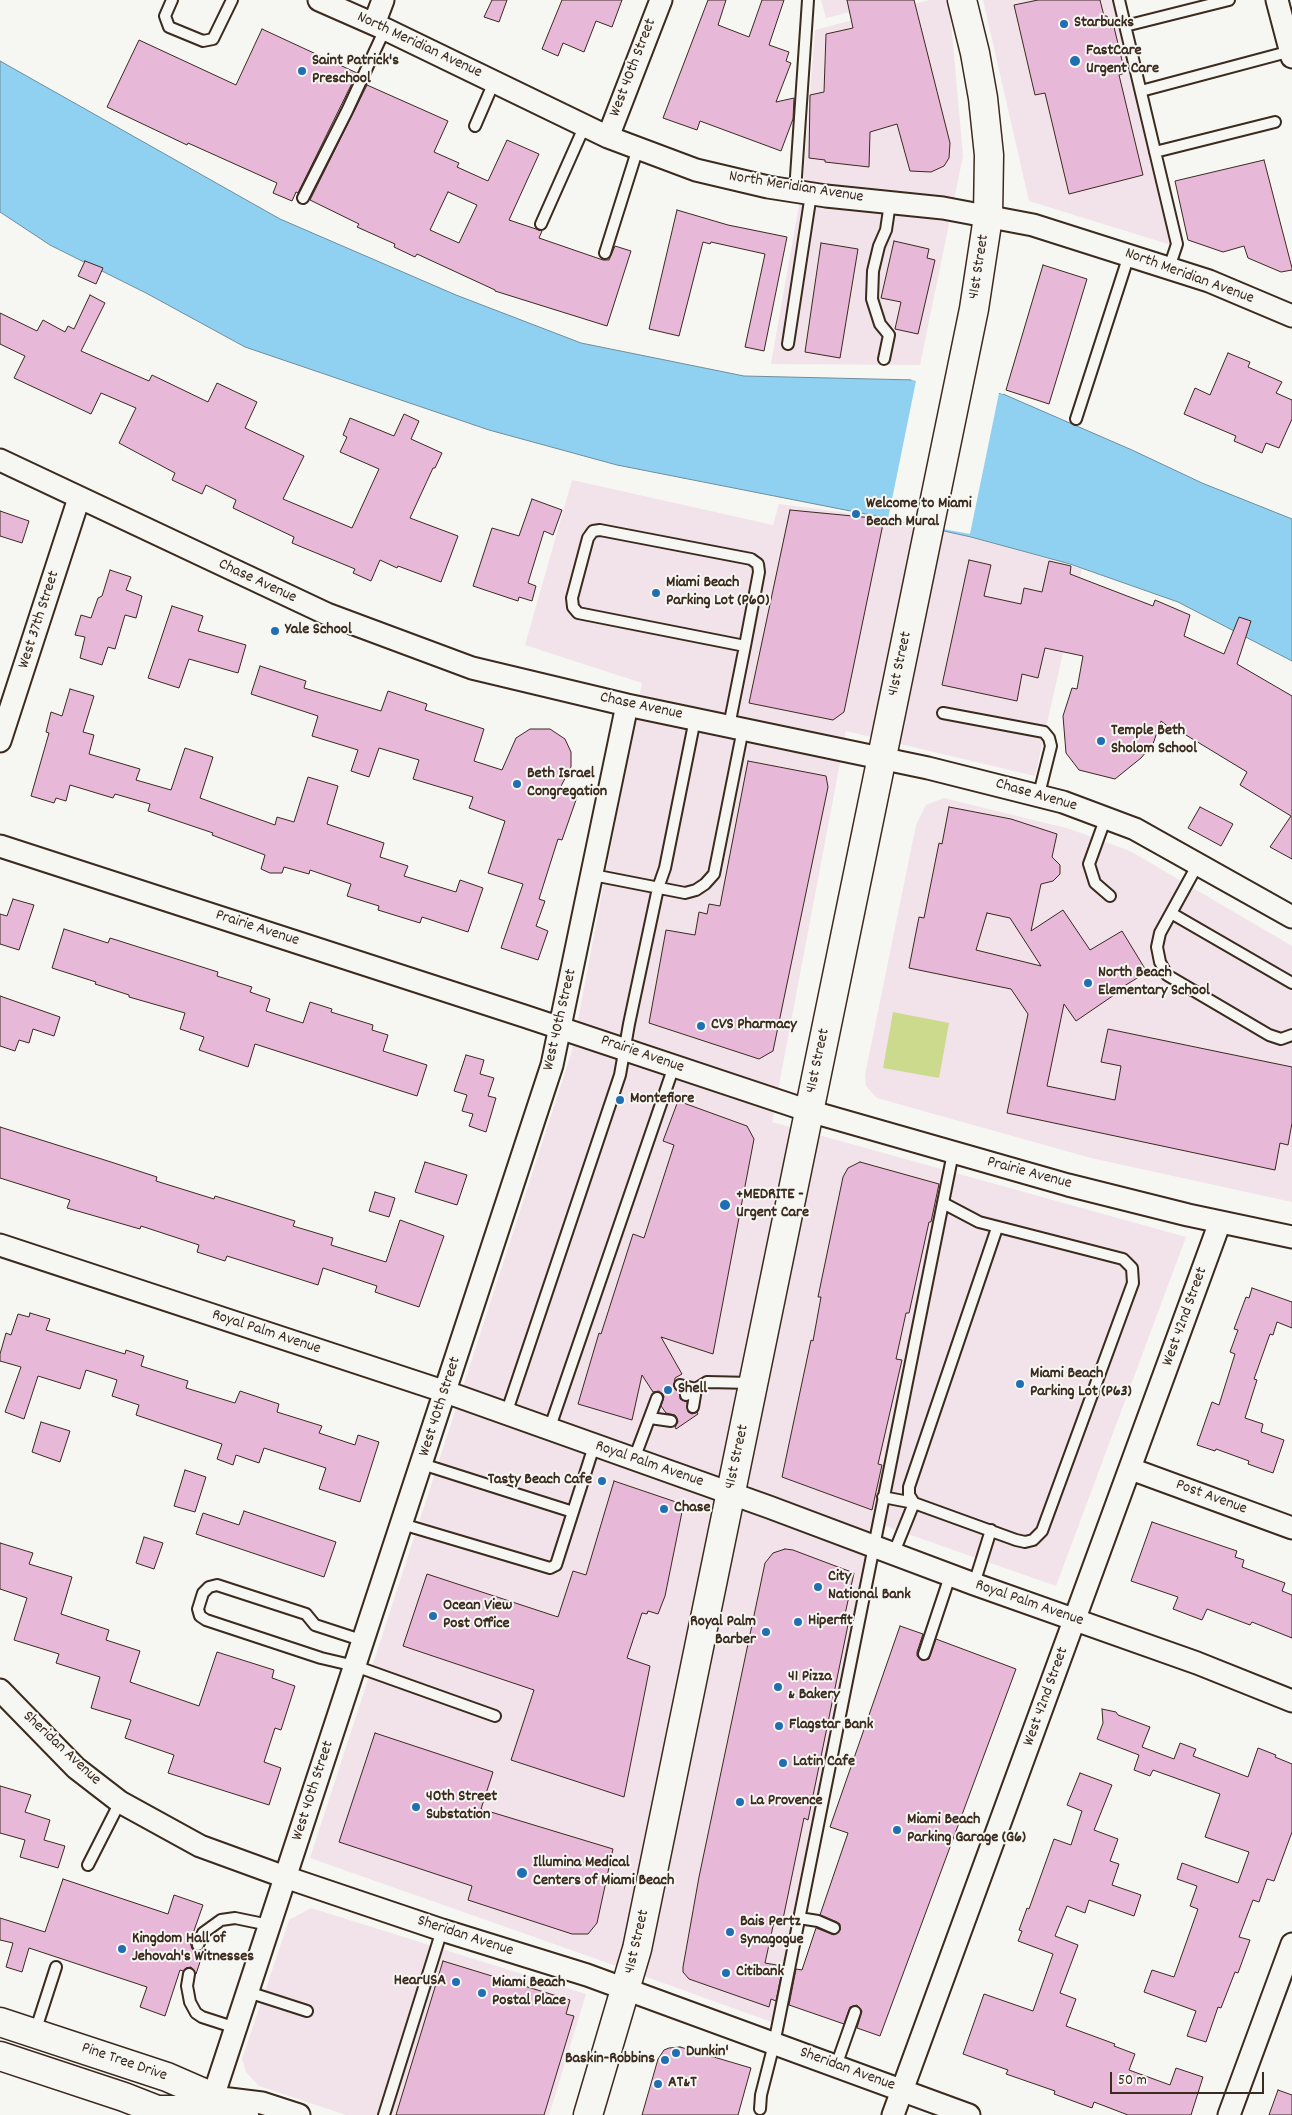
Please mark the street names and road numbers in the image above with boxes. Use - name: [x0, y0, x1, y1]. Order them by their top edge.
- street label: North Meridian Avenue: [353, 9, 485, 83]
- street label: West 40th Street: [606, 16, 662, 120]
- street label: North Meridian Avenue: [727, 168, 865, 208]
- street label: 41st Street: [965, 233, 995, 301]
- street label: North Meridian Avenue: [1122, 245, 1256, 309]
- street label: Chase Avenue: [215, 556, 299, 608]
- street label: West 37th Street: [15, 569, 65, 671]
- street label: 41st Street: [885, 630, 917, 698]
- street label: Chase Avenue: [598, 689, 684, 725]
- street label: Chase Avenue: [993, 775, 1079, 817]
- street label: Prairie Avenue: [213, 906, 301, 952]
- street label: West 40th Street: [540, 967, 582, 1073]
- street label: 41st Street: [803, 1027, 835, 1095]
- street label: Prairie Avenue: [598, 1032, 686, 1078]
- street label: Prairie Avenue: [985, 1153, 1073, 1195]
- street label: West 42nd Street: [1159, 1265, 1213, 1369]
- street label: Royal Palm Avenue: [209, 1306, 323, 1360]
- street label: West 40th Street: [416, 1355, 466, 1459]
- street label: 41st Street: [722, 1423, 754, 1491]
- street label: Royal Palm Avenue: [592, 1437, 706, 1493]
- street label: Post Avenue: [1173, 1476, 1249, 1520]
- street label: Royal Palm Avenue: [972, 1576, 1086, 1632]
- street label: West 42nd Street: [1020, 1645, 1074, 1749]
- street label: Sheridan Avenue: [18, 1708, 104, 1790]
- street label: West 40th Street: [289, 1739, 339, 1843]
- street label: 41st Street: [621, 1908, 655, 1976]
- street label: Sheridan Avenue: [414, 1912, 516, 1962]
- street label: Pine Tree Drive: [79, 2039, 169, 2087]
- street label: Sheridan Avenue: [797, 2044, 897, 2096]

